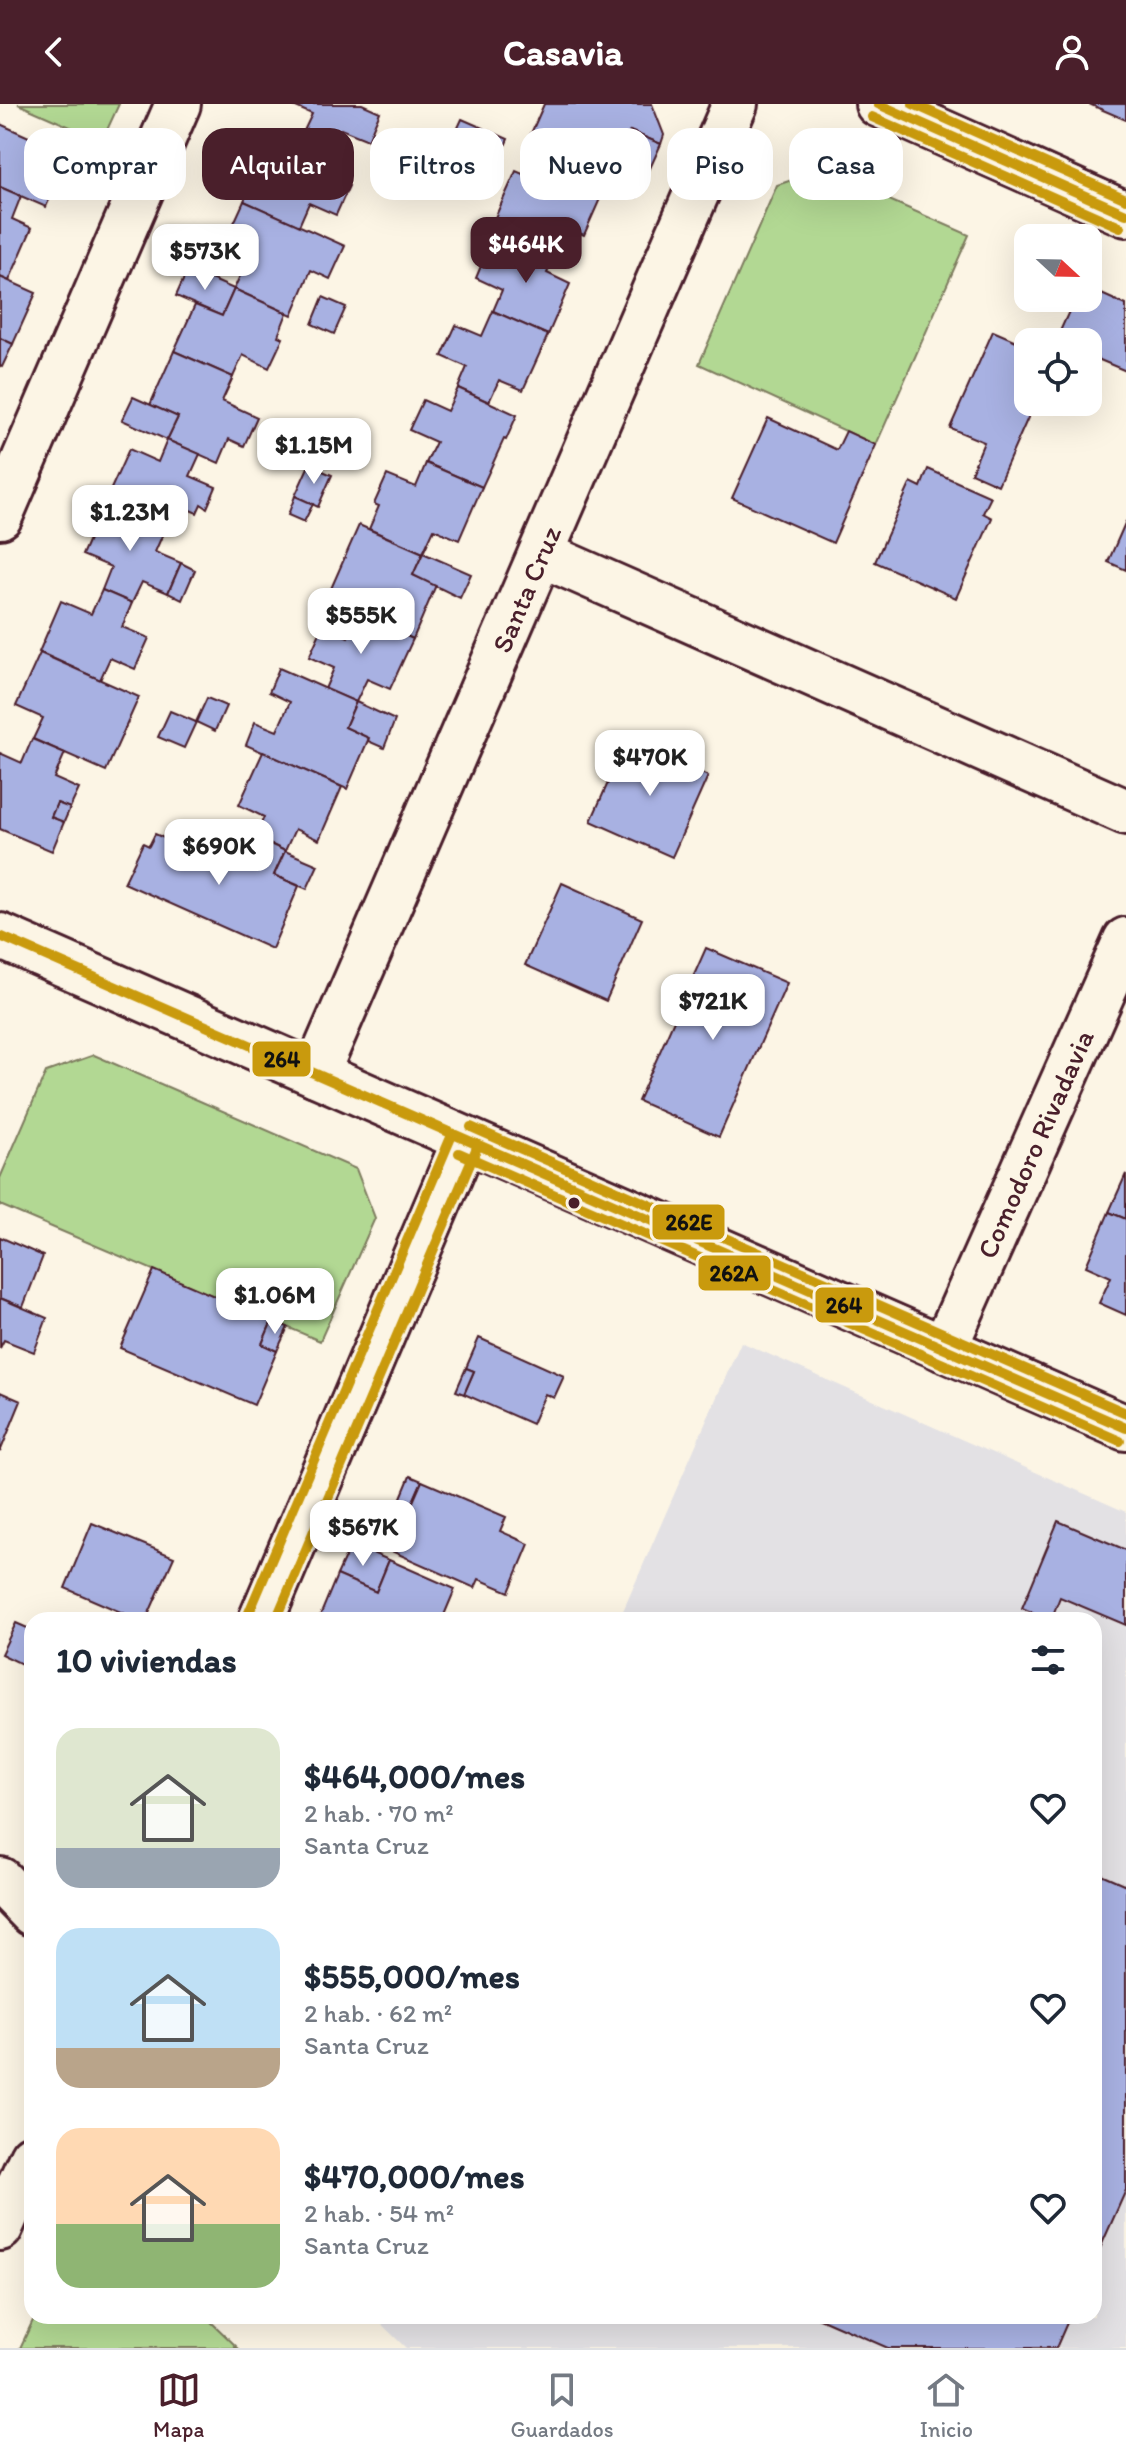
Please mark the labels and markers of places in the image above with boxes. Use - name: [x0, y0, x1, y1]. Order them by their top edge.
- pin: $464K: [470, 217, 582, 285]
- pin: $573K: [149, 224, 261, 292]
- pin: $1.15M: [249, 418, 379, 486]
- pin: $1.23M: [65, 485, 195, 553]
- pin: $555K: [305, 588, 417, 656]
- pin: $470K: [594, 730, 706, 798]
- pin: $690K: [163, 819, 275, 887]
- pin: $721K: [657, 974, 769, 1042]
- unlabelled marker: [566, 1195, 582, 1211]
- pin: $1.06M: [210, 1268, 340, 1336]
- pin: $567K: [307, 1500, 419, 1568]

